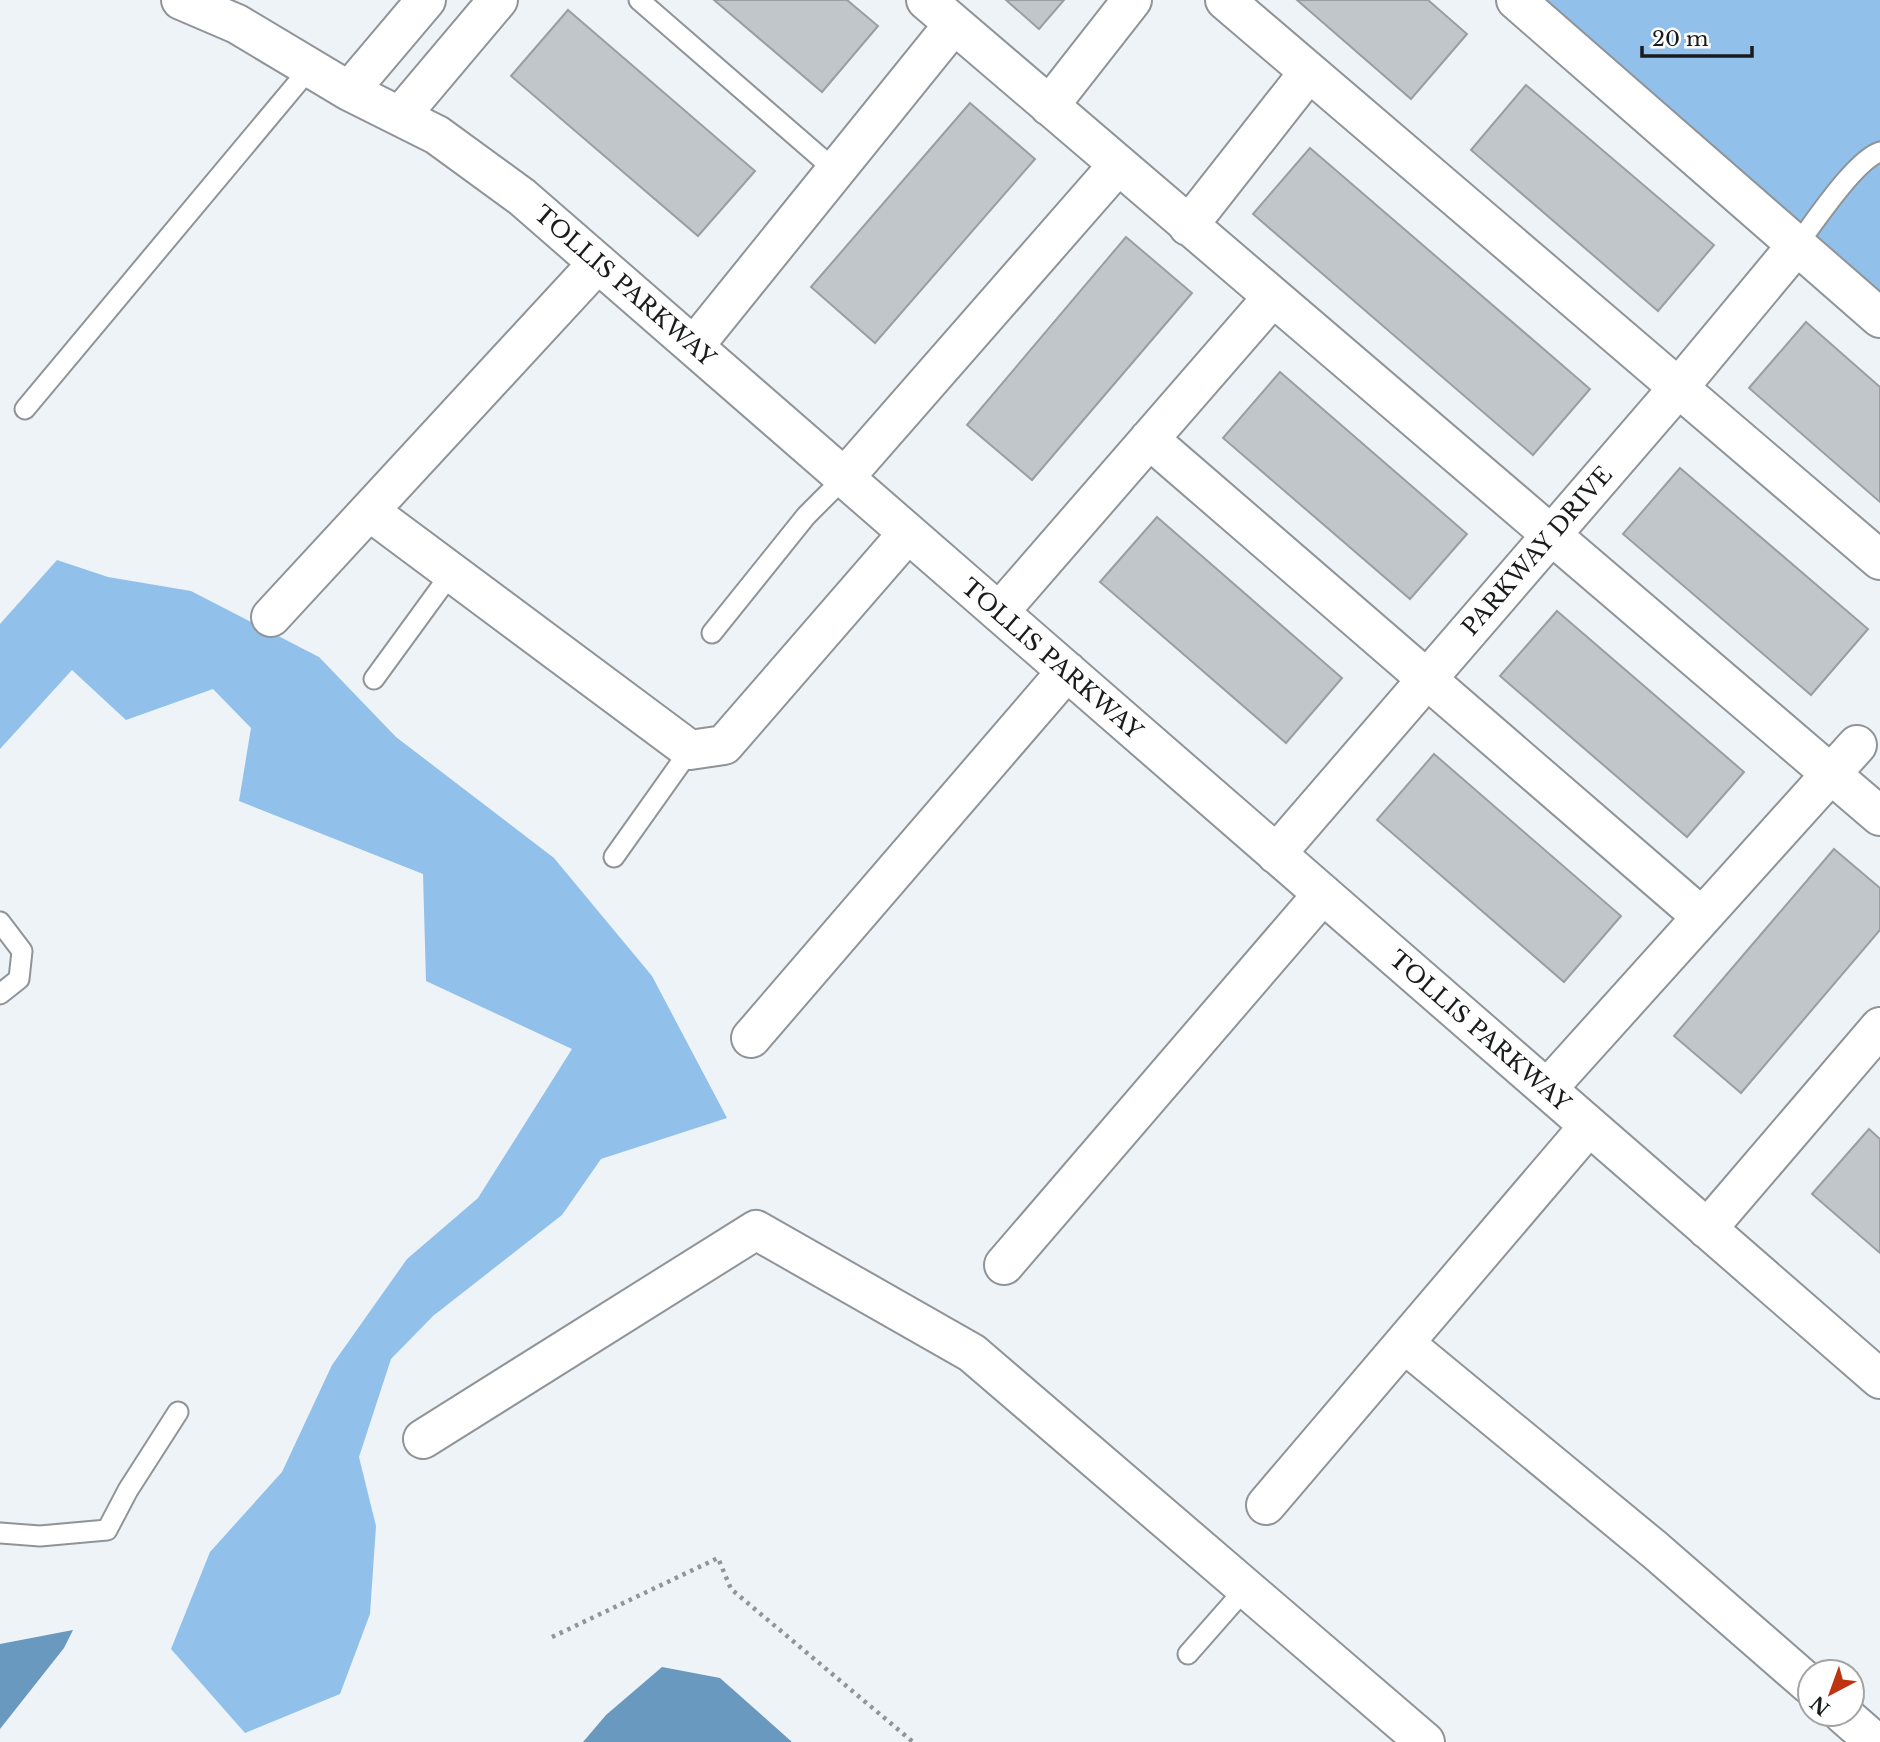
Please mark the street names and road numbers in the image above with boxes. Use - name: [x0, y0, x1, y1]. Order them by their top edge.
- street label: TOLLIS PARKWAY: [529, 200, 721, 372]
- street label: PARKWAY DRIVE: [1456, 461, 1618, 641]
- street label: TOLLIS PARKWAY: [956, 573, 1148, 745]
- street label: TOLLIS PARKWAY: [1384, 945, 1576, 1117]

